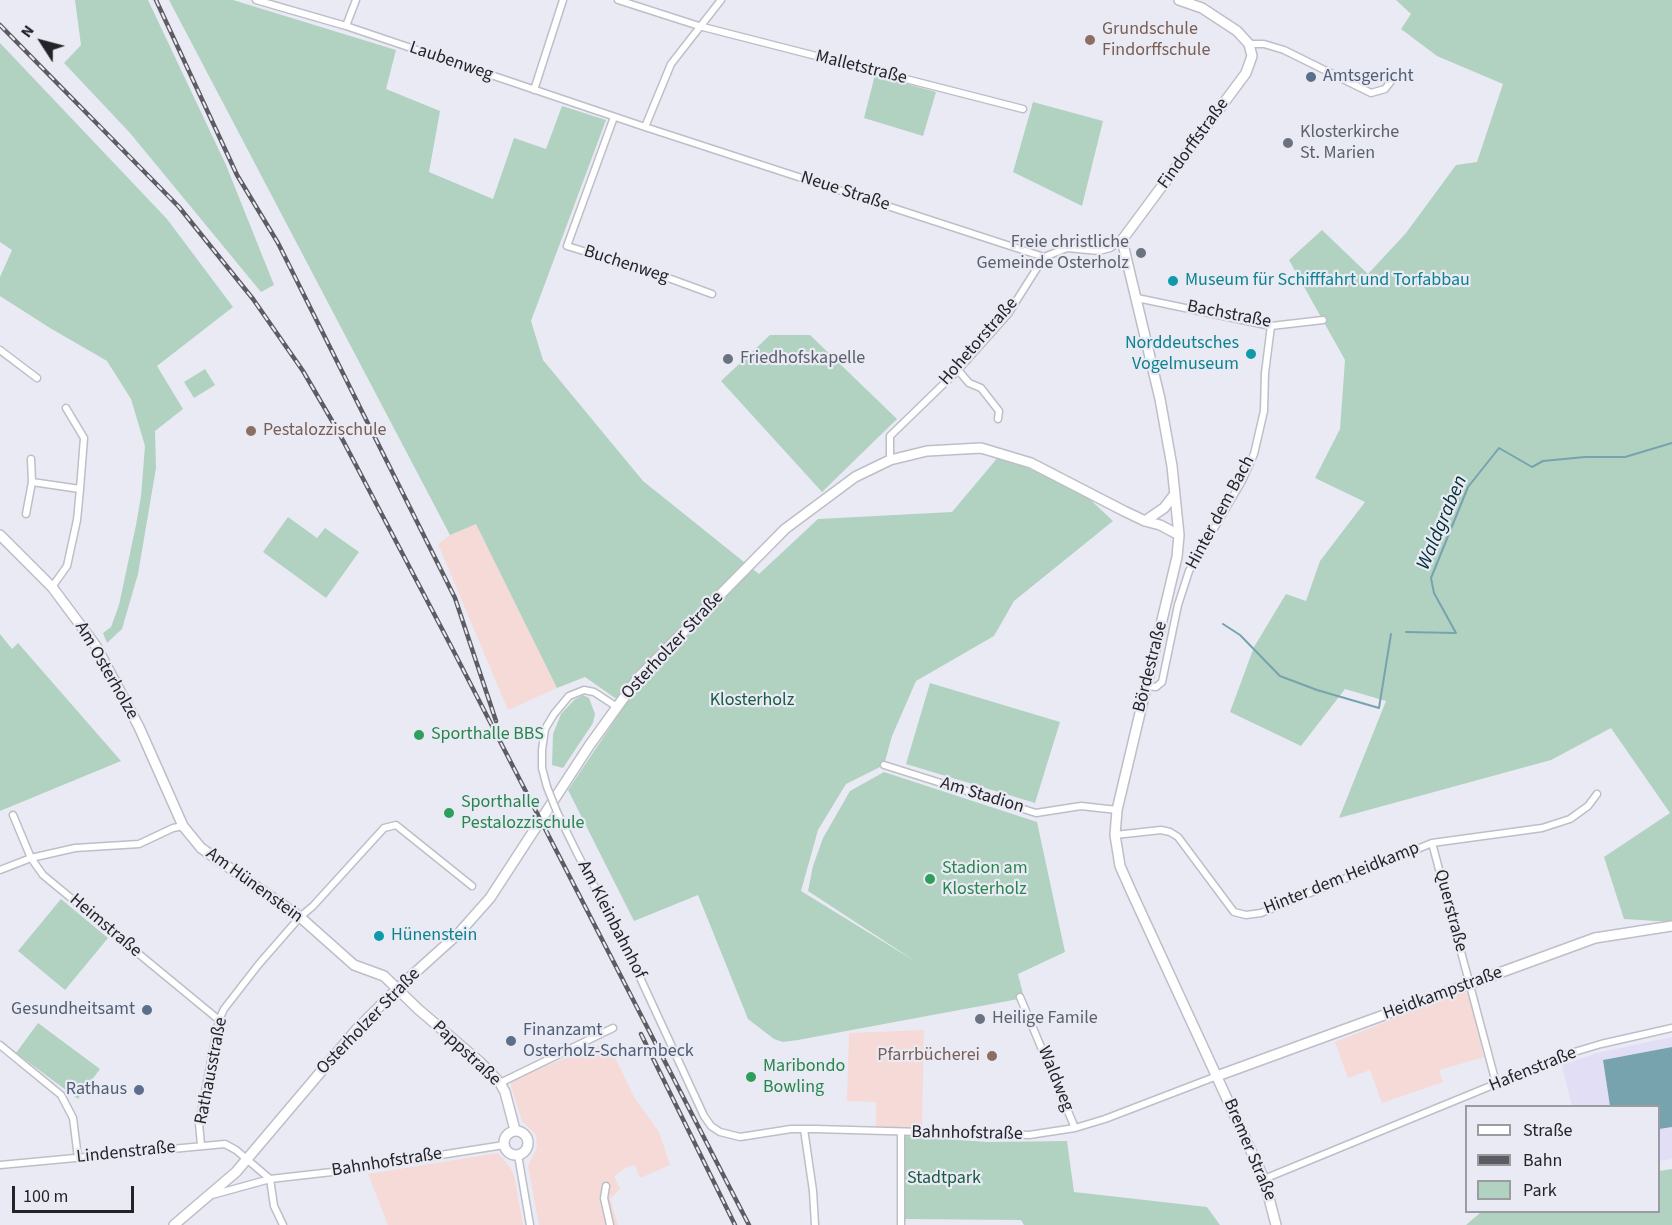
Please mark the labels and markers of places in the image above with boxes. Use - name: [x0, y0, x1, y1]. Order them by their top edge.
- place label: Grundschule Findorffschule: [1102, 19, 1210, 62]
- marker: Grundschule Findorffschule: [1083, 33, 1097, 47]
- place label: Amtsgericht: [1323, 66, 1414, 88]
- marker: Amtsgericht: [1304, 70, 1318, 84]
- place label: Klosterkirche St. Marien: [1300, 122, 1399, 164]
- marker: Klosterkirche St. Marien: [1281, 136, 1295, 150]
- place label: Freie christliche Gemeinde Osterholz: [976, 232, 1129, 274]
- marker: Freie christliche Gemeinde Osterholz: [1134, 246, 1148, 260]
- place label: Museum für Schifffahrt und Torfabbau: [1185, 270, 1470, 292]
- marker: Museum für Schifffahrt und Torfabbau: [1166, 274, 1180, 288]
- place label: Norddeutsches Vogelmuseum: [1125, 333, 1239, 376]
- marker: Norddeutsches Vogelmuseum: [1244, 347, 1258, 361]
- place label: Friedhofskapelle: [740, 348, 865, 370]
- marker: Friedhofskapelle: [721, 352, 735, 366]
- place label: Pestalozzischule: [263, 420, 386, 442]
- marker: Pestalozzischule: [244, 424, 258, 438]
- place label: Sporthalle BBS: [431, 724, 544, 746]
- marker: Sporthalle BBS: [412, 728, 426, 742]
- place label: Sporthalle Pestalozzischule: [461, 792, 584, 834]
- marker: Sporthalle Pestalozzischule: [442, 806, 456, 820]
- place label: Stadion am Klosterholz: [942, 858, 1028, 900]
- marker: Stadion am Klosterholz: [923, 872, 937, 886]
- place label: Hünenstein: [391, 925, 477, 947]
- marker: Hünenstein: [372, 929, 386, 943]
- place label: Gesundheitsamt: [11, 999, 135, 1021]
- marker: Gesundheitsamt: [140, 1003, 154, 1017]
- place label: Heilige Famile: [992, 1008, 1098, 1030]
- marker: Heilige Famile: [973, 1012, 987, 1026]
- place label: Finanzamt Osterholz-Scharmbeck: [523, 1020, 694, 1062]
- marker: Finanzamt Osterholz-Scharmbeck: [504, 1034, 518, 1048]
- place label: Pfarrbücherei: [877, 1045, 980, 1067]
- marker: Pfarrbücherei: [985, 1049, 999, 1063]
- place label: Maribondo Bowling: [763, 1056, 845, 1098]
- marker: Maribondo Bowling: [744, 1070, 758, 1084]
- place label: Rathaus: [66, 1079, 127, 1101]
- marker: Rathaus: [132, 1083, 146, 1097]

